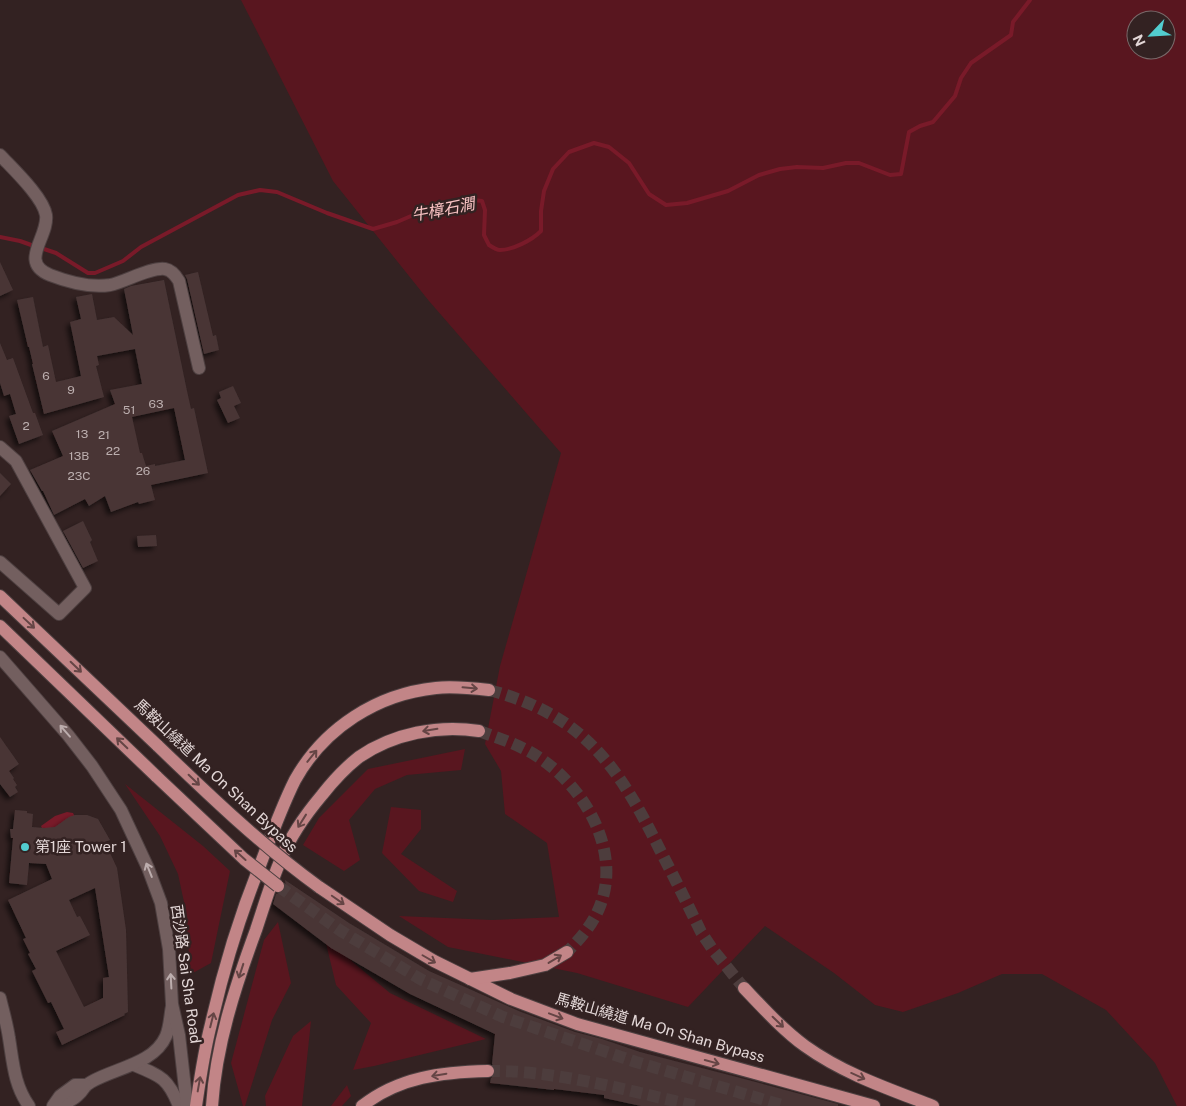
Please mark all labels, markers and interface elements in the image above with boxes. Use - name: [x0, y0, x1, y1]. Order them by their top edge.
- north arrow: [1126, 10, 1176, 60]
- text: N: [1130, 32, 1149, 49]
- water label: 牛樟石澗: [410, 194, 478, 225]
- house number: 6: [42, 369, 50, 383]
- house number: 9: [67, 383, 75, 397]
- house number: 63: [149, 397, 163, 411]
- house number: 51: [123, 403, 135, 417]
- house number: 2: [22, 419, 30, 433]
- house number: 13: [76, 427, 88, 441]
- house number: 21: [98, 428, 110, 442]
- house number: 22: [106, 444, 120, 458]
- house number: 13B: [69, 449, 89, 463]
- house number: 26: [136, 464, 150, 478]
- house number: 23C: [68, 469, 90, 483]
- one-way arrow: [22, 617, 35, 629]
- one-way arrow: [69, 661, 82, 673]
- one-way arrow: [462, 683, 478, 693]
- street label: 馬鞍山繞道 Ma On Shan Bypass: [131, 696, 301, 856]
- one-way arrow: [59, 725, 71, 738]
- one-way arrow: [422, 725, 438, 735]
- one-way arrow: [116, 737, 128, 749]
- one-way arrow: [307, 749, 317, 763]
- one-way arrow: [187, 774, 200, 786]
- one-way arrow: [297, 814, 307, 828]
- place label: 第1座 Tower 1: [35, 838, 127, 855]
- marker: 第1座 Tower 1: [19, 841, 31, 853]
- one-way arrow: [234, 849, 247, 861]
- one-way arrow: [144, 862, 153, 878]
- one-way arrow: [331, 895, 345, 905]
- street label: 西沙路 Sai Sha Road: [168, 903, 205, 1045]
- one-way arrow: [548, 953, 562, 963]
- one-way arrow: [422, 954, 436, 964]
- one-way arrow: [236, 963, 245, 979]
- one-way arrow: [166, 973, 175, 989]
- street label: 馬鞍山繞道 Ma On Shan Bypass: [554, 990, 767, 1066]
- one-way arrow: [548, 1012, 564, 1021]
- one-way arrow: [208, 1013, 217, 1029]
- one-way arrow: [772, 1016, 784, 1028]
- one-way arrow: [704, 1058, 720, 1067]
- one-way arrow: [432, 1070, 448, 1080]
- one-way arrow: [850, 1072, 865, 1082]
- one-way arrow: [195, 1076, 205, 1092]

